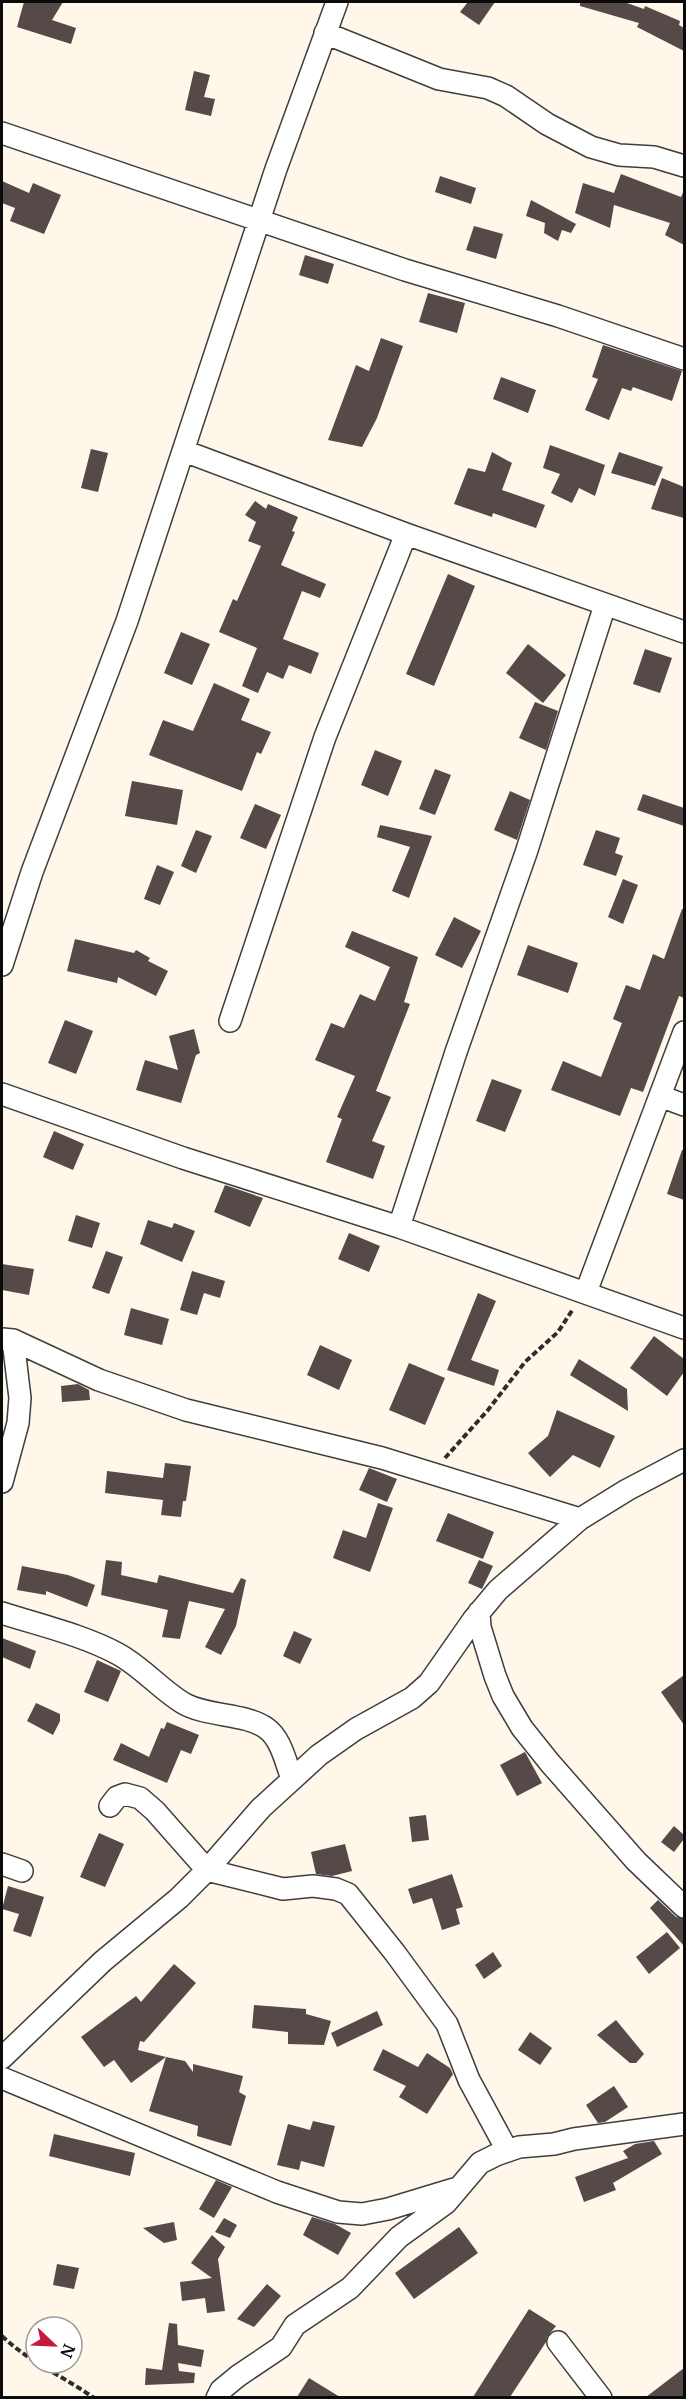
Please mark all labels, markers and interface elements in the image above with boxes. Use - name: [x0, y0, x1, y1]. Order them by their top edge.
- north arrow: [24, 2315, 84, 2375]
- text: N: [56, 2341, 79, 2361]

